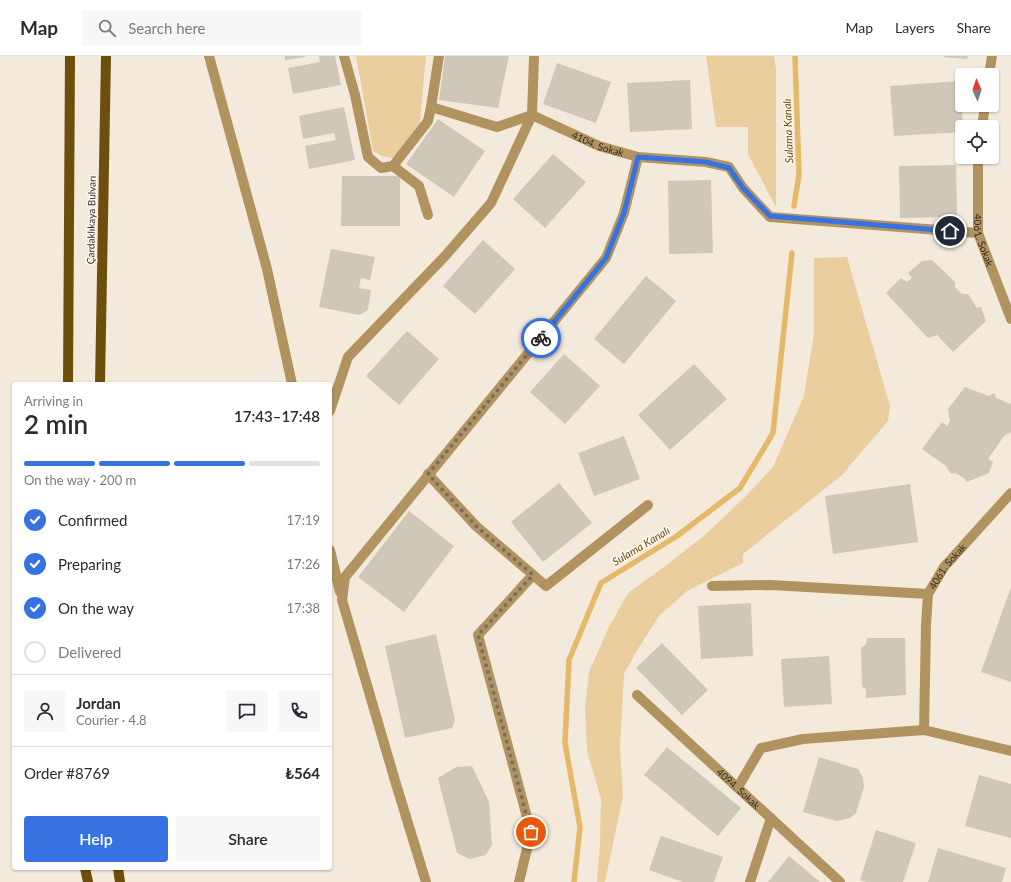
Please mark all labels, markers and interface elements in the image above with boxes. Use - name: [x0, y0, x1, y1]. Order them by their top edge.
- search box: [82, 10, 362, 46]
- text: Map: [20, 16, 58, 39]
- icon: search: [96, 17, 118, 39]
- text: Search here: [128, 19, 206, 37]
- text: Map: [845, 19, 873, 36]
- text: Layers: [895, 19, 935, 36]
- text: Share: [957, 19, 991, 36]
- north arrow: [955, 68, 999, 112]
- map controls: [955, 68, 999, 164]
- water label: Sulama Kanalı: [780, 98, 795, 164]
- button: locate: [955, 120, 999, 164]
- street label: 4104. Sokak: [570, 128, 626, 159]
- street label: Çardaklıkaya Bulvarı: [84, 176, 98, 264]
- pin: [933, 214, 967, 248]
- street label: 4061. Sokak: [972, 214, 997, 269]
- icon: home: [939, 220, 961, 242]
- courier: [521, 318, 561, 358]
- icon: bike: [530, 327, 552, 349]
- text: Arriving in: [24, 393, 83, 409]
- text: 17:43–17:48: [234, 407, 320, 425]
- text: 2 min: [24, 408, 88, 440]
- text: On the way · 200 m: [24, 472, 136, 488]
- icon: check: [24, 509, 46, 531]
- text: Confirmed: [58, 511, 127, 529]
- text: 17:19: [287, 512, 320, 528]
- water label: Sulama Kanalı: [610, 523, 672, 568]
- street label: 4061. Sokak: [926, 540, 969, 591]
- icon: check: [24, 553, 46, 575]
- text: Preparing: [58, 555, 121, 573]
- text: 17:26: [287, 556, 320, 572]
- icon: check: [24, 597, 46, 619]
- text: On the way: [58, 599, 134, 617]
- text: 17:38: [287, 600, 320, 616]
- text: Delivered: [58, 643, 121, 661]
- button: person: [24, 690, 66, 732]
- button: chat: [226, 690, 268, 732]
- button: phone: [278, 690, 320, 732]
- text: Jordan: [76, 694, 121, 712]
- text: Courier · 4.8: [76, 712, 147, 728]
- text: Order #8769: [24, 764, 110, 782]
- text: ₺564: [285, 764, 320, 782]
- street label: 4094. Sokak: [714, 766, 763, 812]
- pin: [514, 815, 548, 849]
- button: Help: [24, 816, 168, 862]
- button: Share: [176, 816, 320, 862]
- icon: bag: [520, 821, 542, 843]

